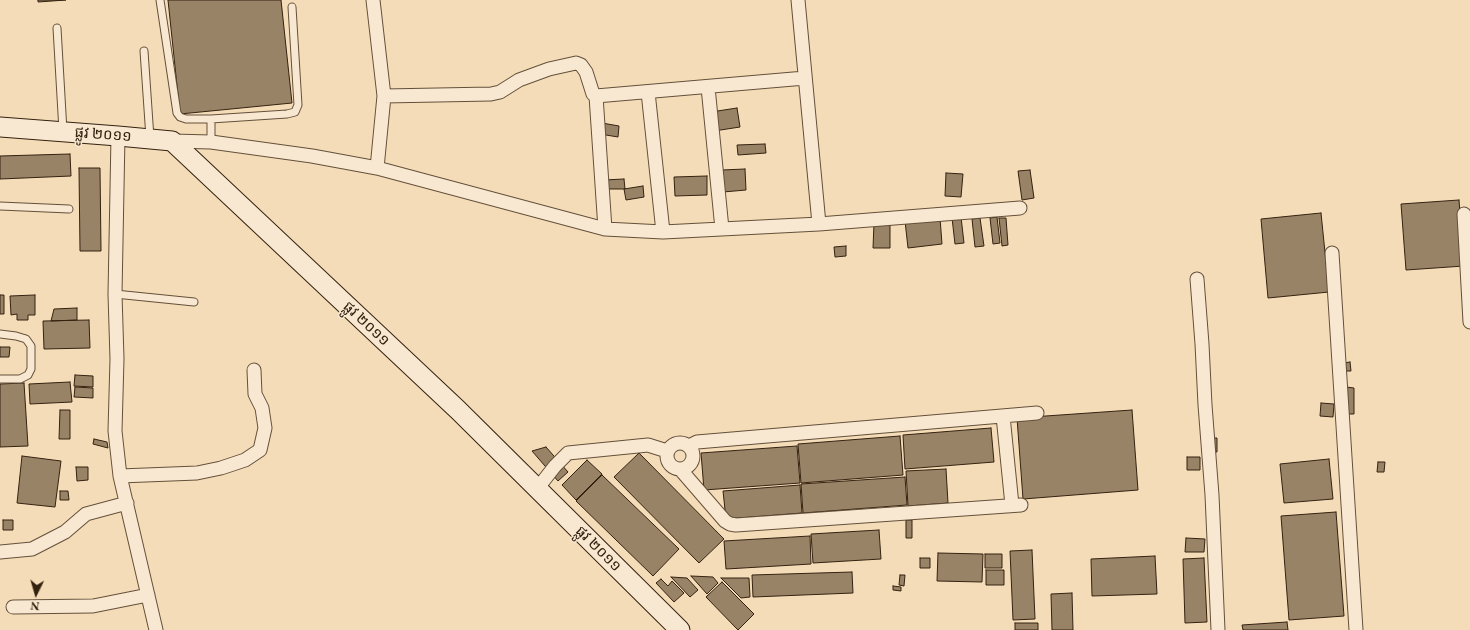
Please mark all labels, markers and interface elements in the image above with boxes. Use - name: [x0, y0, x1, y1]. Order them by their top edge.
- street label: ផ្លូវ ២០១១: [74, 124, 132, 146]
- street label: ផ្លូវ ២០១១: [339, 298, 393, 350]
- street label: ផ្លូវ ២០១១: [571, 522, 625, 576]
- north arrow: [16, 574, 56, 614]
- text: N: [30, 599, 40, 613]

